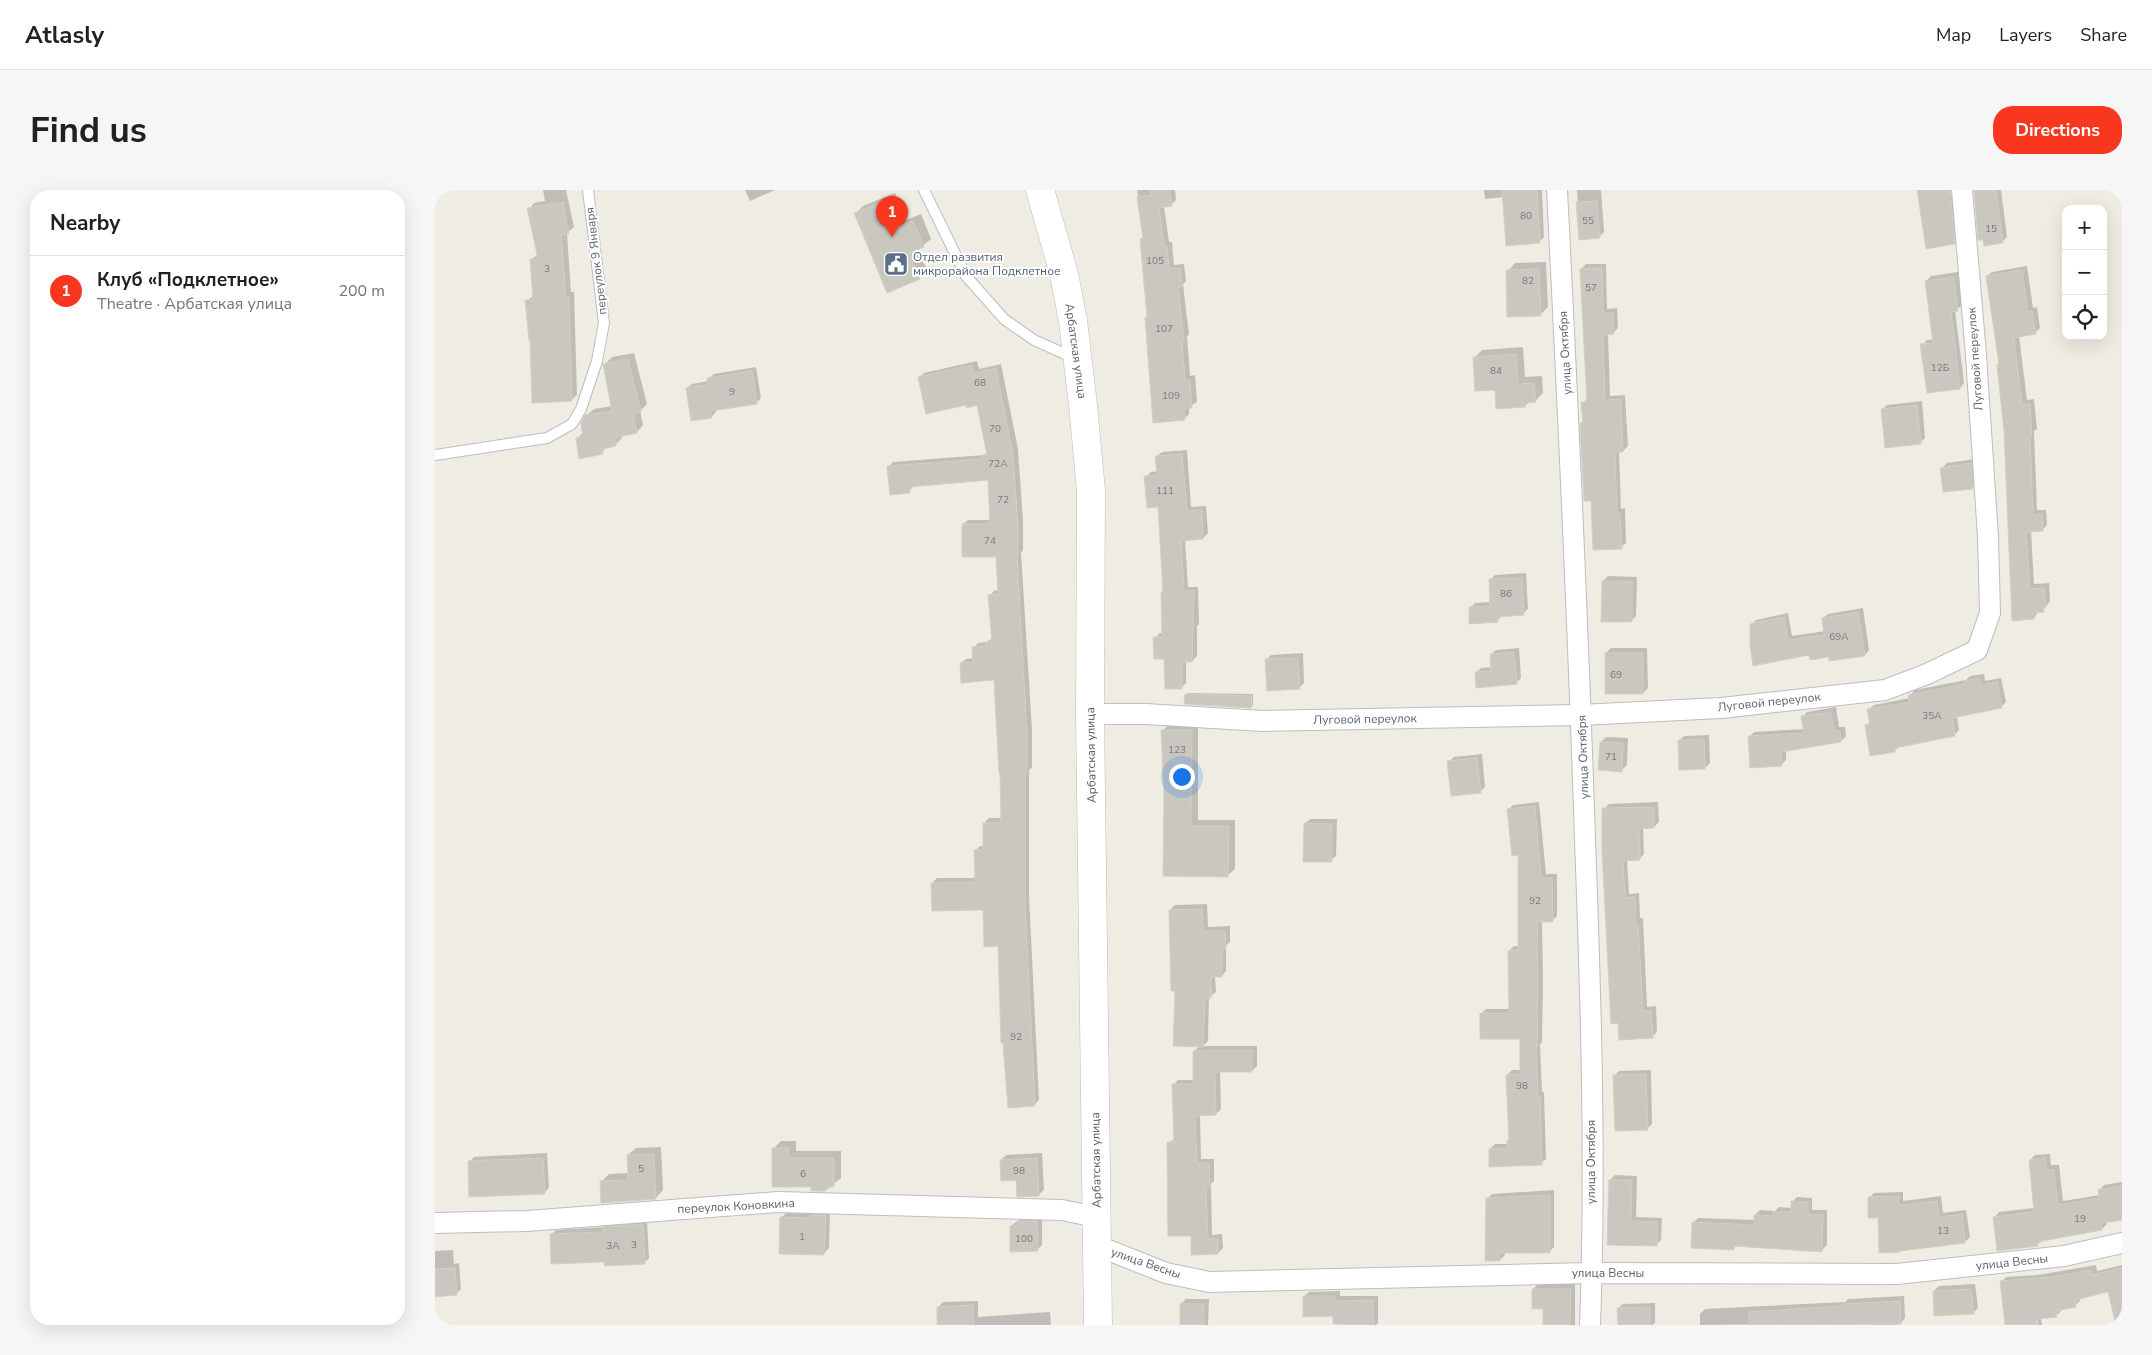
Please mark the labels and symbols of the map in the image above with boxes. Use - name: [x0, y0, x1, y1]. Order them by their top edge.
- pin: 1: [876, 196, 908, 237]
- street label: переулок 9 Января: [581, 206, 611, 316]
- house number: 80: [1520, 209, 1532, 223]
- house number: 55: [1582, 214, 1594, 228]
- house number: 15: [1985, 222, 1997, 236]
- place label: Отдел развития микрорайона Подклетное: [913, 249, 1060, 279]
- public building icon: Отдел развития микрорайона Подклетное: [883, 251, 909, 277]
- house number: 105: [1146, 254, 1164, 268]
- house number: 3: [544, 262, 550, 276]
- house number: 82: [1522, 274, 1534, 288]
- house number: 57: [1585, 281, 1597, 295]
- street label: Арбатская улица: [1061, 302, 1091, 400]
- street label: Луговой переулок: [1963, 306, 1987, 411]
- street label: улица Октября: [1555, 311, 1575, 395]
- house number: 107: [1155, 322, 1173, 336]
- house number: 12Б: [1931, 361, 1950, 375]
- house number: 84: [1490, 364, 1502, 378]
- house number: 68: [974, 376, 986, 390]
- house number: 9: [729, 385, 735, 399]
- house number: 109: [1162, 389, 1180, 403]
- house number: 70: [989, 422, 1001, 436]
- house number: 72А: [988, 457, 1008, 471]
- house number: 111: [1156, 484, 1174, 498]
- house number: 72: [997, 493, 1009, 507]
- house number: 74: [984, 534, 996, 548]
- house number: 86: [1500, 587, 1512, 601]
- house number: 69А: [1829, 630, 1849, 644]
- house number: 69: [1610, 668, 1622, 682]
- street label: Луговой переулок: [1717, 689, 1822, 715]
- street label: Арбатская улица: [1082, 707, 1100, 803]
- house number: 35А: [1922, 709, 1942, 723]
- street label: Луговой переулок: [1313, 710, 1418, 728]
- street label: улица Октября: [1574, 715, 1592, 799]
- house number: 123: [1168, 743, 1186, 757]
- house number: 71: [1605, 750, 1617, 764]
- your location: [1169, 764, 1195, 790]
- house number: 92: [1529, 894, 1541, 908]
- house number: 92: [1010, 1030, 1022, 1044]
- house number: 98: [1516, 1079, 1528, 1093]
- street label: Арбатская улица: [1087, 1112, 1105, 1208]
- street label: улица Октября: [1583, 1120, 1599, 1204]
- house number: 5: [638, 1162, 644, 1176]
- house number: 98: [1013, 1164, 1025, 1178]
- house number: 6: [800, 1167, 806, 1181]
- street label: переулок Коновкина: [677, 1195, 795, 1217]
- house number: 19: [2074, 1212, 2086, 1226]
- house number: 13: [1937, 1224, 1949, 1238]
- house number: 1: [799, 1230, 805, 1244]
- house number: 100: [1015, 1232, 1033, 1246]
- house number: 3: [631, 1238, 637, 1252]
- house number: 3А: [606, 1239, 620, 1253]
- street label: улица Весны: [1109, 1244, 1183, 1282]
- street label: улица Весны: [1975, 1250, 2049, 1274]
- street label: улица Весны: [1572, 1265, 1644, 1281]

